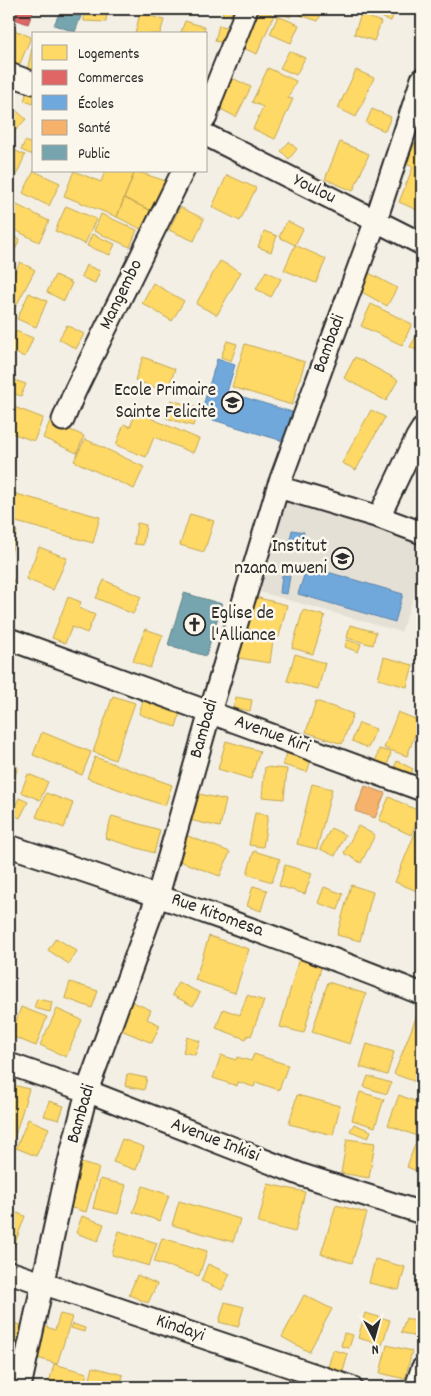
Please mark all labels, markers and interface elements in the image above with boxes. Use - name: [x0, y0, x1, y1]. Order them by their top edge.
- legend: [32, 32, 208, 172]
- text: Logements: [78, 44, 140, 66]
- text: Commerces: [78, 68, 144, 90]
- text: Écoles: [78, 94, 114, 116]
- text: Santé: [78, 118, 111, 140]
- text: Public: [78, 144, 110, 166]
- street label: Youlou: [288, 168, 340, 212]
- street label: Mangembo: [93, 255, 151, 335]
- street label: Bambadi: [307, 310, 353, 377]
- place label: Ecole Primaire Sainte Felicitė: [114, 378, 216, 427]
- school or university icon: Ecole Primaire Sainte Felicitė: [220, 390, 244, 414]
- place label: Institut nzana mweni: [234, 534, 328, 583]
- school or university icon: Institut nzana mweni: [331, 546, 355, 570]
- place label: Eglise de l'Alliance: [211, 601, 276, 650]
- church icon: Eglise de l'Alliance: [183, 613, 207, 637]
- street label: Bambadi: [184, 696, 226, 762]
- street label: Avenue Kiri: [230, 709, 314, 761]
- street label: Rue Kitomesa: [167, 887, 268, 946]
- street label: Bambadi: [61, 1081, 103, 1147]
- street label: Avenue Inkisi: [166, 1112, 264, 1171]
- street label: Kindayi: [152, 1308, 209, 1350]
- north arrow: [348, 1314, 398, 1364]
- text: N: [371, 1339, 380, 1359]

